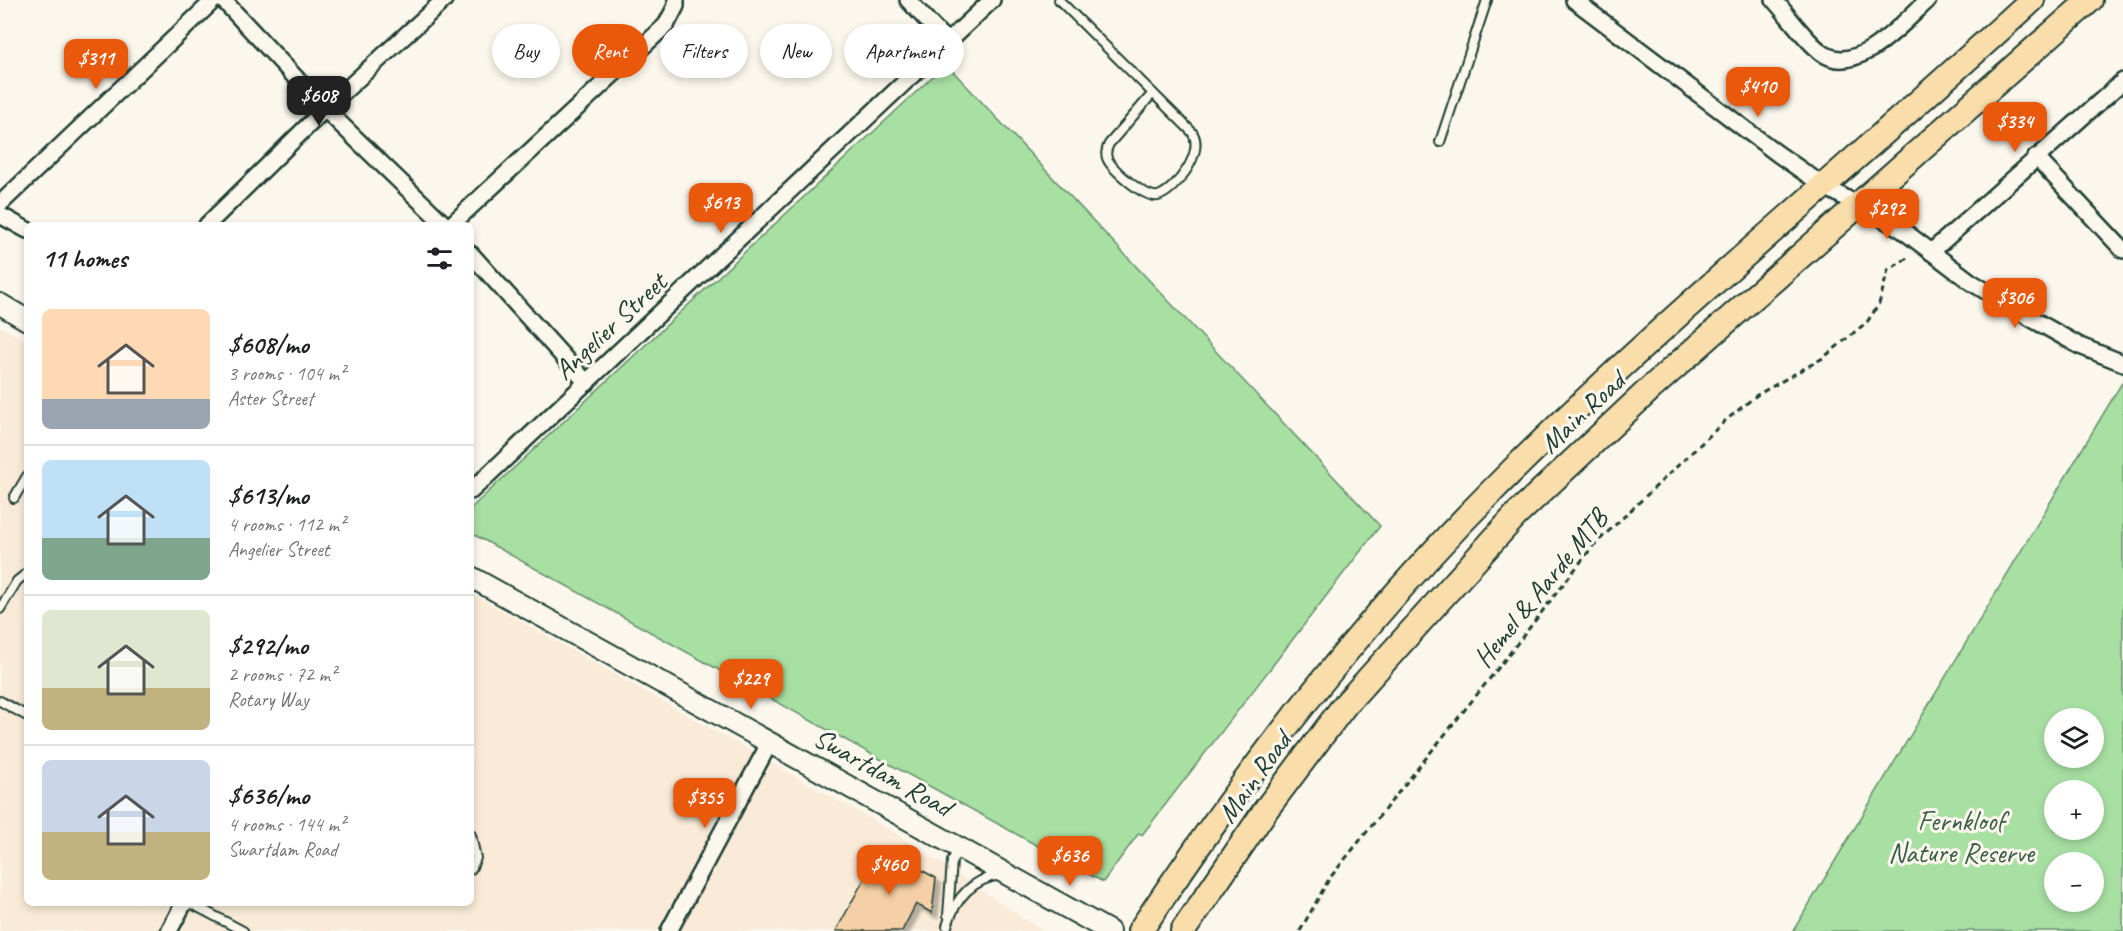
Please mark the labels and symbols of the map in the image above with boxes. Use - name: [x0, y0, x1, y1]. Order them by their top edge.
- pin: $311: [60, 39, 132, 90]
- pin: $410: [1722, 67, 1794, 118]
- pin: $608: [283, 76, 355, 127]
- pin: $334: [1979, 102, 2051, 153]
- pin: $613: [685, 183, 757, 234]
- pin: $292: [1851, 189, 1923, 240]
- street label: Angelier Street: [546, 263, 676, 387]
- pin: $306: [1979, 278, 2051, 329]
- street label: Main Road: [1532, 361, 1635, 460]
- street label: Hemel & Aarde MTB: [1465, 500, 1616, 674]
- pin: $229: [715, 659, 787, 710]
- street label: Swartdam Road: [808, 720, 962, 826]
- street label: Main Road: [1209, 721, 1301, 829]
- pin: $355: [669, 778, 741, 829]
- park label: Fernkloof Nature Reserve: [1888, 803, 2036, 870]
- pin: $636: [1034, 836, 1106, 887]
- pin: $460: [853, 845, 925, 896]

